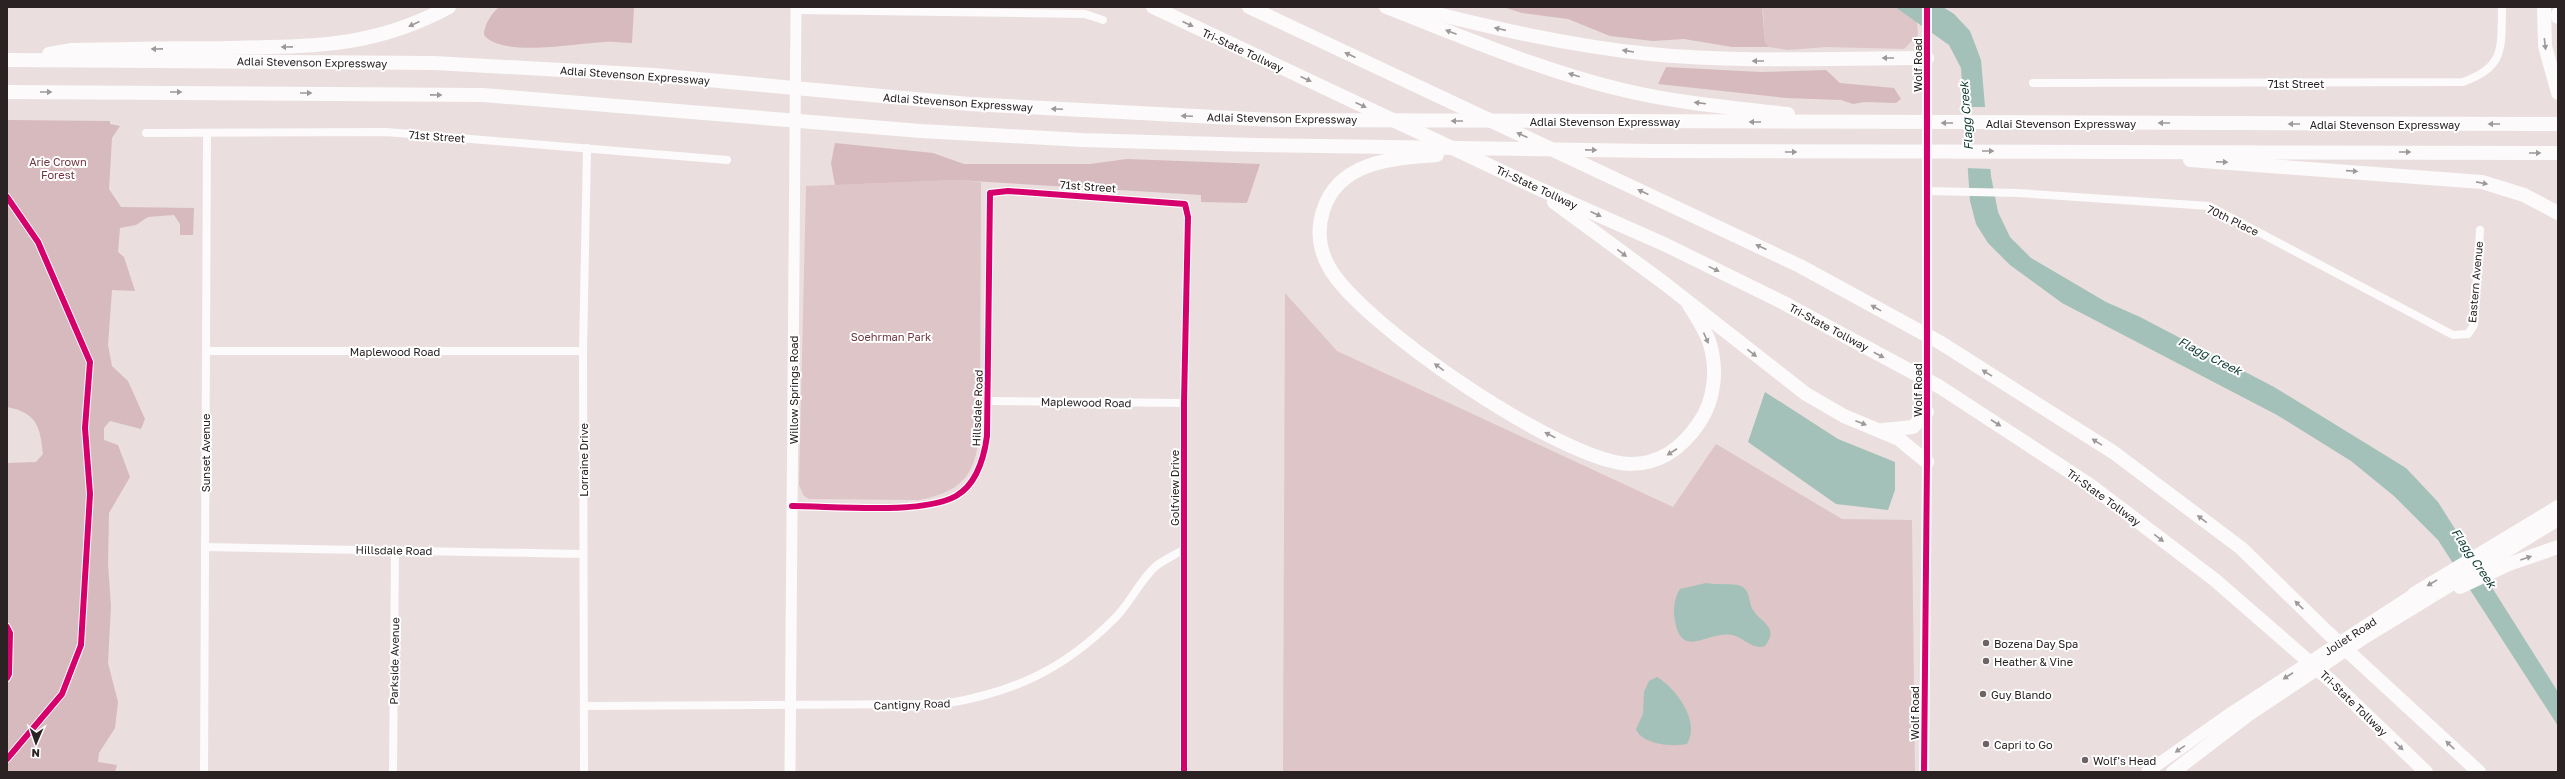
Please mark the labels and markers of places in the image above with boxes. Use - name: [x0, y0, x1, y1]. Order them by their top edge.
- place label: Bozena Day Spa: [1994, 637, 2078, 650]
- marker: Bozena Day Spa: [1981, 638, 1991, 648]
- place label: Heather & Vine: [1994, 655, 2073, 668]
- marker: Heather & Vine: [1981, 656, 1991, 666]
- place label: Guy Blando: [1991, 688, 2052, 701]
- marker: Guy Blando: [1978, 689, 1988, 699]
- place label: Capri to Go: [1994, 738, 2053, 751]
- marker: Capri to Go: [1981, 739, 1991, 749]
- place label: Wolf's Head: [2093, 754, 2156, 767]
- marker: Wolf's Head: [2080, 755, 2090, 765]

